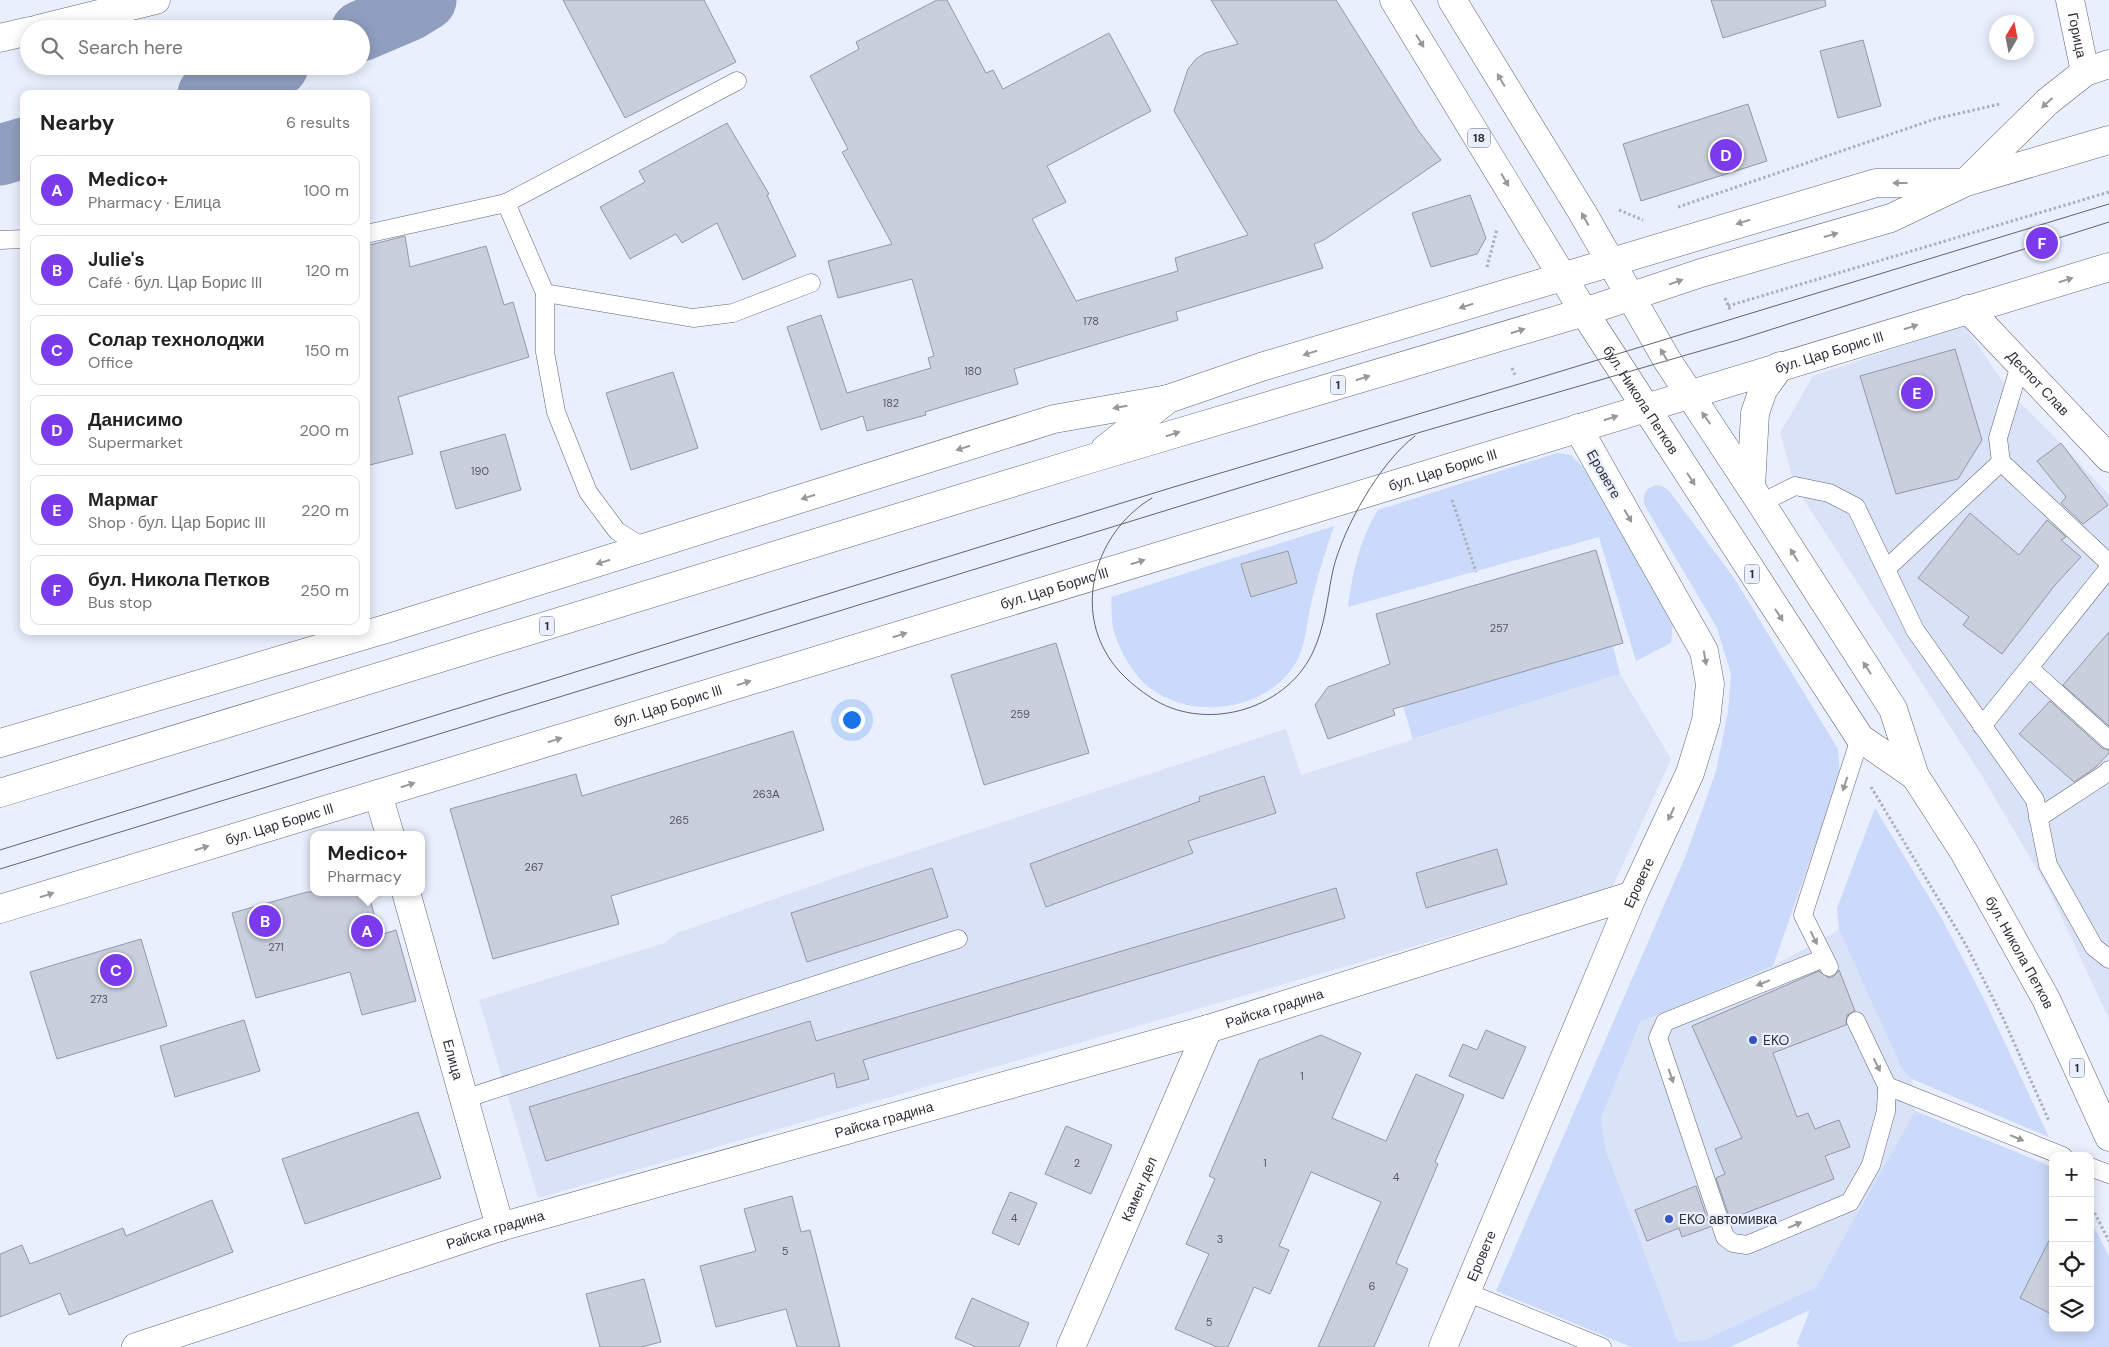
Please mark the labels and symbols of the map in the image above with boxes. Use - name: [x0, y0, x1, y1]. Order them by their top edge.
- street label: Горица: [2064, 11, 2091, 60]
- north arrow: [1989, 15, 2034, 60]
- one-way arrow: [1415, 35, 1425, 48]
- one-way arrow: [1496, 73, 1506, 86]
- one-way arrow: [2041, 97, 2054, 108]
- road number: 18: [1468, 128, 1490, 148]
- pin: D: [1710, 136, 1742, 174]
- one-way arrow: [1500, 173, 1509, 187]
- one-way arrow: [1892, 179, 1908, 187]
- one-way arrow: [1581, 212, 1590, 225]
- one-way arrow: [1735, 219, 1750, 227]
- pin: F: [2026, 224, 2058, 262]
- one-way arrow: [1824, 231, 1839, 239]
- one-way arrow: [2059, 275, 2074, 283]
- one-way arrow: [1668, 278, 1683, 285]
- one-way arrow: [1458, 303, 1473, 311]
- house number: 178: [1083, 314, 1099, 328]
- one-way arrow: [1903, 322, 1918, 330]
- one-way arrow: [1511, 327, 1526, 335]
- street label: бул. Цар Борис III: [1773, 327, 1885, 377]
- street label: бул. Никола Петков: [1599, 342, 1683, 458]
- street label: Деспот Слав: [2003, 347, 2073, 419]
- one-way arrow: [1659, 348, 1668, 361]
- one-way arrow: [1303, 349, 1318, 357]
- house number: 180: [964, 364, 982, 378]
- one-way arrow: [1355, 373, 1370, 381]
- pin: E: [1901, 374, 1933, 412]
- road number: 1: [1330, 376, 1346, 394]
- house number: 182: [883, 396, 899, 410]
- one-way arrow: [1111, 404, 1127, 412]
- one-way arrow: [1701, 411, 1711, 425]
- one-way arrow: [1604, 413, 1619, 421]
- one-way arrow: [1166, 430, 1181, 438]
- one-way arrow: [955, 444, 970, 452]
- street label: бул. Цар Борис III: [1386, 445, 1499, 495]
- street label: Еровете: [1583, 446, 1625, 502]
- house number: 190: [471, 464, 489, 478]
- one-way arrow: [1686, 472, 1695, 485]
- one-way arrow: [800, 493, 815, 501]
- one-way arrow: [1623, 510, 1632, 523]
- one-way arrow: [1790, 549, 1799, 562]
- one-way arrow: [1131, 557, 1146, 565]
- one-way arrow: [595, 558, 610, 566]
- street label: бул. Цар Борис III: [998, 563, 1111, 613]
- road number: 1: [1744, 564, 1760, 584]
- one-way arrow: [1774, 608, 1784, 621]
- road number: 1: [540, 616, 554, 636]
- house number: 257: [1490, 621, 1508, 635]
- one-way arrow: [892, 631, 907, 639]
- one-way arrow: [1702, 651, 1710, 667]
- one-way arrow: [1862, 662, 1871, 675]
- one-way arrow: [737, 678, 752, 686]
- street label: бул. Цар Борис III: [611, 681, 724, 731]
- your location: [839, 707, 865, 733]
- house number: 259: [1010, 707, 1030, 721]
- one-way arrow: [548, 736, 563, 744]
- one-way arrow: [1840, 777, 1848, 792]
- one-way arrow: [401, 781, 416, 789]
- house number: 263А: [752, 787, 780, 801]
- street label: бул. Цар Борис III: [223, 799, 336, 849]
- one-way arrow: [1667, 807, 1675, 821]
- house number: 265: [669, 813, 689, 827]
- one-way arrow: [195, 843, 210, 851]
- street label: Еровете: [1620, 854, 1658, 911]
- house number: 267: [525, 860, 544, 874]
- one-way arrow: [39, 890, 54, 898]
- street label: бул. Никола Петков: [1981, 893, 2058, 1011]
- pin: B: [249, 902, 281, 940]
- pin: A: [351, 912, 383, 950]
- one-way arrow: [1810, 930, 1818, 945]
- house number: 271: [268, 940, 284, 954]
- pin: C: [100, 951, 132, 989]
- one-way arrow: [1756, 979, 1770, 987]
- street label: Райска градина: [1223, 984, 1326, 1032]
- house number: 273: [90, 992, 108, 1006]
- place label: EKO: [1763, 1031, 1790, 1049]
- marker: EKO: [1747, 1034, 1759, 1046]
- street label: Елица: [439, 1037, 467, 1082]
- one-way arrow: [1874, 1058, 1882, 1072]
- road number: 1: [2070, 1058, 2084, 1078]
- house number: 1: [1300, 1069, 1304, 1083]
- one-way arrow: [1667, 1069, 1675, 1084]
- street label: Райска градина: [833, 1097, 936, 1142]
- one-way arrow: [2010, 1134, 2024, 1142]
- street label: Камен дел: [1117, 1154, 1161, 1224]
- house number: 2: [1074, 1156, 1080, 1170]
- house number: 1: [1263, 1156, 1267, 1170]
- house number: 4: [1393, 1170, 1400, 1184]
- street label: Райска градина: [444, 1206, 547, 1253]
- place label: EKO автомивка: [1679, 1210, 1777, 1228]
- house number: 4: [1011, 1211, 1018, 1225]
- marker: EKO автомивка: [1663, 1213, 1675, 1225]
- one-way arrow: [1788, 1221, 1803, 1229]
- street label: Еровете: [1463, 1227, 1500, 1284]
- house number: 3: [1217, 1232, 1223, 1246]
- house number: 5: [782, 1244, 789, 1258]
- house number: 6: [1369, 1279, 1376, 1293]
- house number: 5: [1206, 1315, 1213, 1329]

